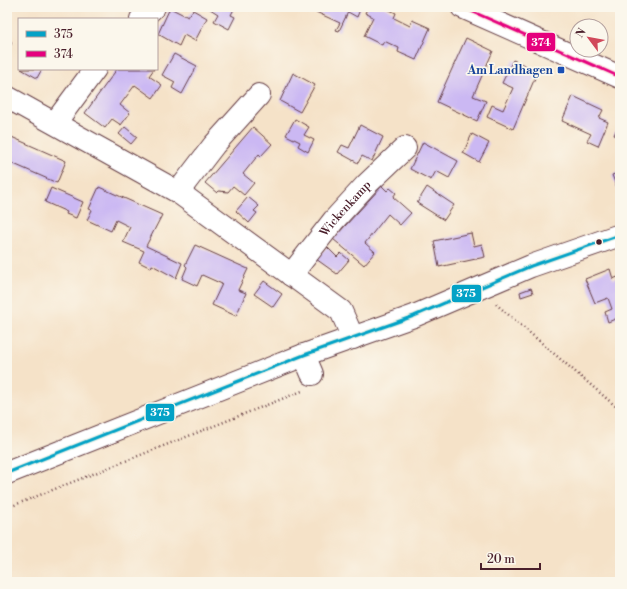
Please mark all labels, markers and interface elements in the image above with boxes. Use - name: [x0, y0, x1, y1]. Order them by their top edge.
- legend: [18, 18, 158, 70]
- north arrow: [569, 18, 609, 58]
- text: N: [573, 26, 590, 41]
- text: 375: [54, 27, 73, 42]
- line badge: 374: [526, 32, 556, 52]
- text: 374: [531, 36, 551, 50]
- text: 374: [54, 47, 73, 62]
- place label: Am Landhagen: [466, 63, 554, 78]
- marker: Am Landhagen: [556, 65, 566, 75]
- street label: Wickenkamp: [316, 177, 374, 240]
- unlabelled marker: [594, 237, 604, 247]
- line badge: 375: [451, 284, 482, 303]
- text: 375: [456, 287, 476, 301]
- line badge: 375: [145, 403, 175, 422]
- text: 375: [150, 406, 170, 420]
- scale bar: [481, 545, 540, 571]
- text: 20 m: [487, 552, 515, 567]

